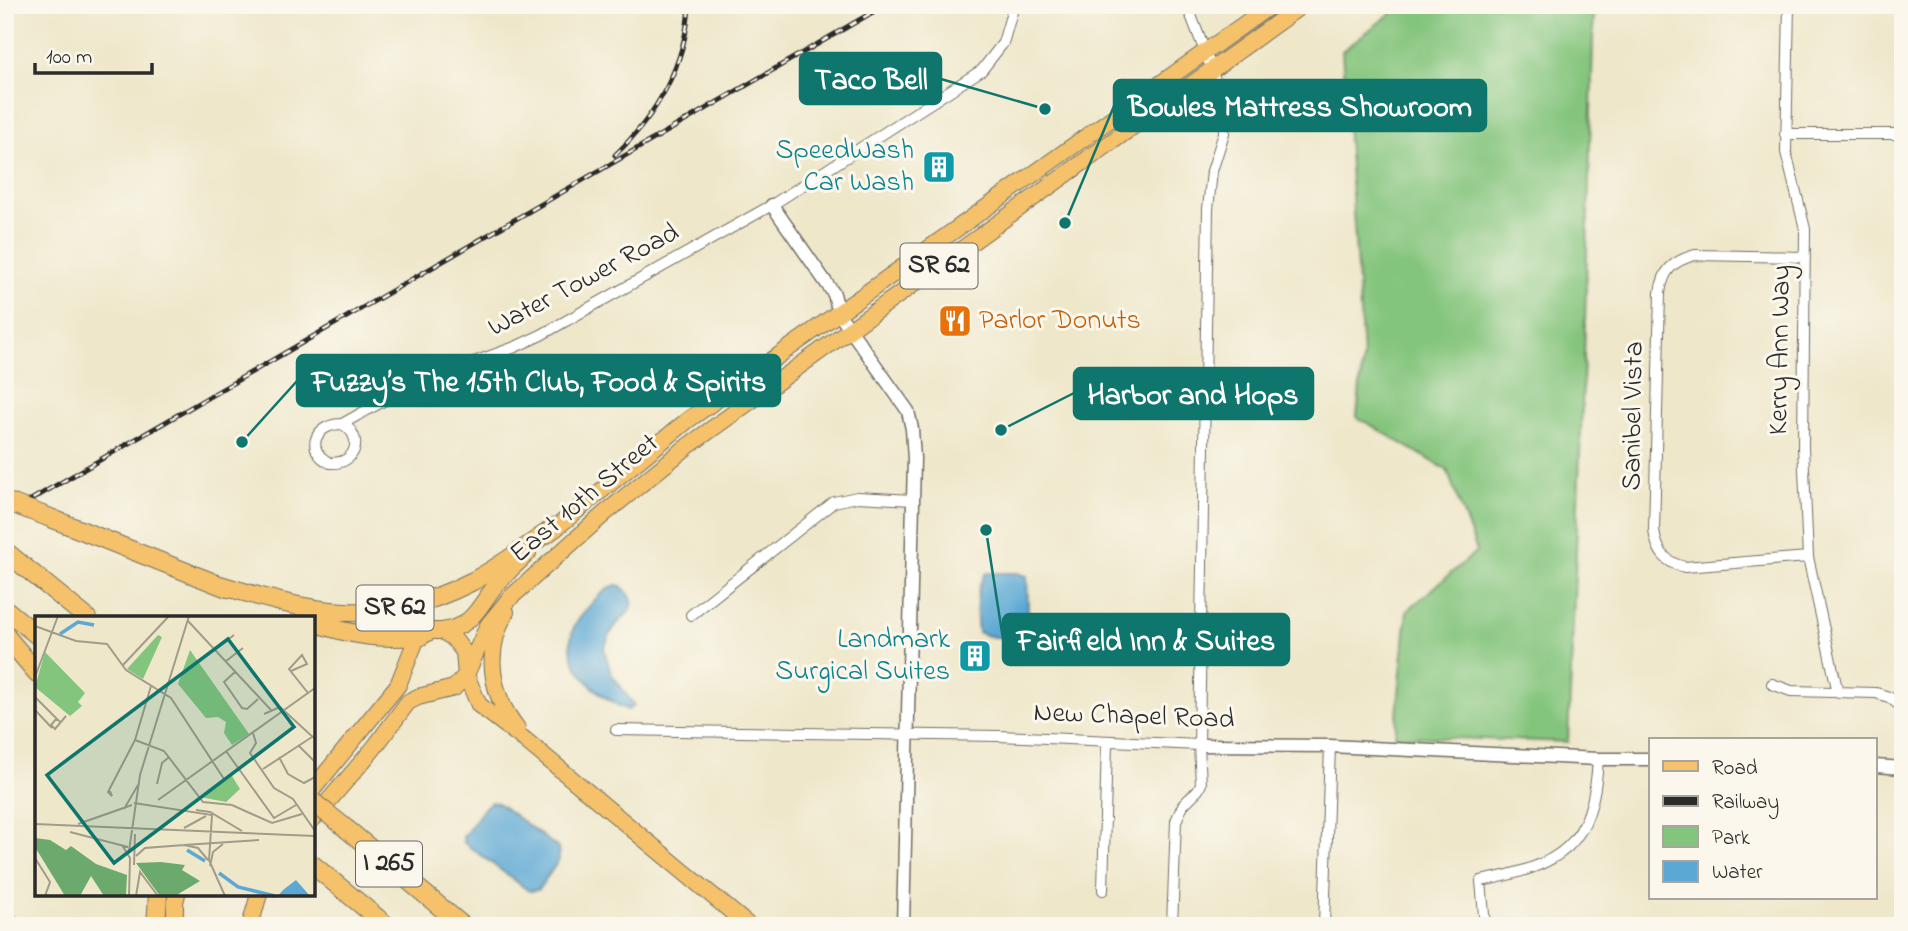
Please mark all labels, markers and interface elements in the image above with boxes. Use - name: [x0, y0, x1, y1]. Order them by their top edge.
- scale bar: [35, 32, 152, 76]
- text: 100 m: [46, 43, 92, 73]
- callout: Taco Bell: [800, 53, 941, 104]
- text: Taco Bell: [814, 60, 928, 104]
- callout: Bowles Mattress Showroom: [1114, 80, 1486, 131]
- text: Bowles Mattress Showroom: [1126, 87, 1472, 131]
- place label: SpeedWash Car Wash: [776, 131, 914, 204]
- building icon: SpeedWash Car Wash: [920, 148, 958, 186]
- street label: Water Tower Road: [481, 213, 687, 349]
- road number: SR 62: [900, 244, 978, 288]
- street label: Kerry Ann Way: [1759, 265, 1803, 435]
- place label: Parlor Donuts: [979, 301, 1141, 342]
- restaurant icon: Parlor Donuts: [936, 302, 974, 340]
- street label: Sanibel Vista: [1612, 341, 1656, 491]
- callout: Fuzzy’s The 15th Club, Food & Spirits: [297, 355, 780, 406]
- text: Fuzzy’s The 15th Club, Food & Spirits: [310, 362, 766, 406]
- callout: Harbor and Hops: [1074, 368, 1313, 419]
- text: Harbor and Hops: [1087, 375, 1299, 419]
- street label: East 10th Street: [501, 424, 669, 574]
- road number: SR 62: [356, 586, 434, 630]
- callout: Fairfield Inn & Suites: [1003, 614, 1289, 665]
- inset map: [35, 616, 315, 896]
- place label: Landmark Surgical Suites: [775, 620, 951, 693]
- text: Fairfield Inn & Suites: [1015, 621, 1275, 665]
- building icon: Landmark Surgical Suites: [956, 637, 994, 675]
- street label: New Chapel Road: [1033, 693, 1235, 741]
- legend: [1649, 738, 1876, 900]
- text: Road: [1712, 754, 1758, 784]
- text: Railway: [1712, 788, 1779, 820]
- text: Park: [1712, 824, 1751, 854]
- road number: I 265: [356, 842, 422, 886]
- text: Water: [1712, 858, 1763, 888]

